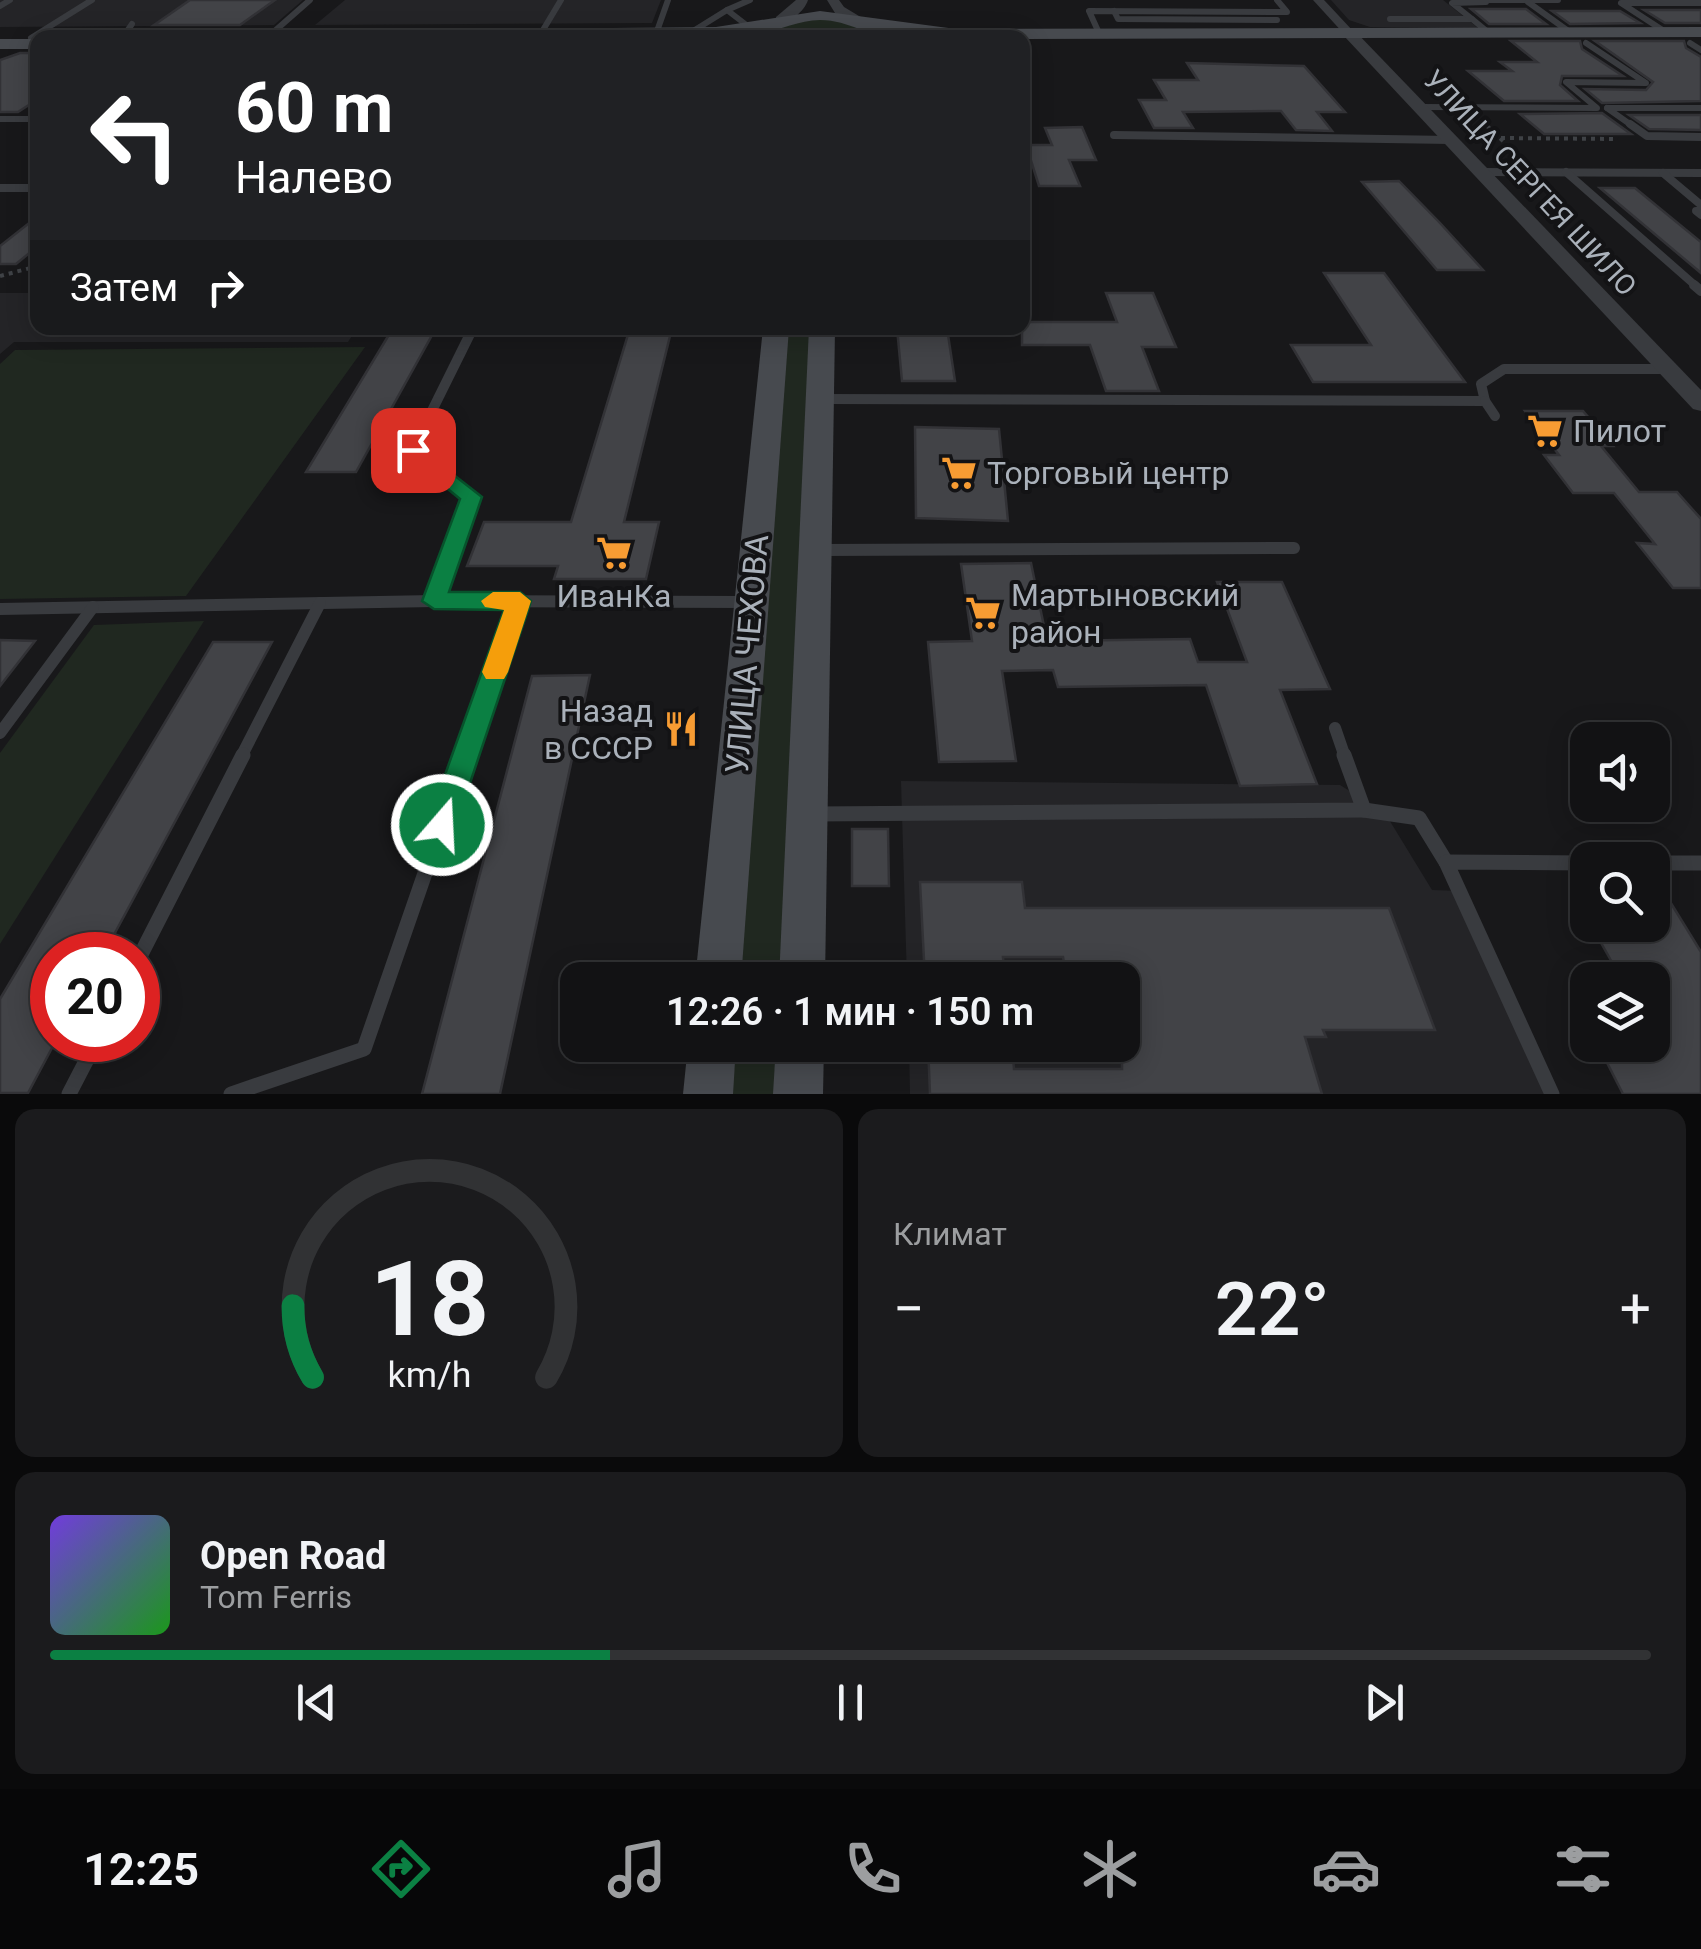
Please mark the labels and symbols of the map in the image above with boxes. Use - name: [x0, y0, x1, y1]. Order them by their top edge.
- street label: УЛИЦА СЕРГЕЯ ШИЛО: [1417, 63, 1643, 303]
- pin: [371, 408, 456, 493]
- supermarket icon: Пилот: [1526, 412, 1564, 450]
- place label: Пилот: [1573, 412, 1666, 450]
- supermarket icon: Торговый центр: [940, 454, 978, 492]
- place label: Торговый центр: [987, 454, 1229, 492]
- street label: УЛИЦА ЧЕХОВА: [718, 533, 776, 775]
- supermarket icon: ИванКа: [595, 534, 633, 572]
- place label: Мартыновский район: [1011, 576, 1239, 651]
- place label: ИванКа: [557, 577, 671, 615]
- supermarket icon: Мартыновский район: [964, 594, 1002, 632]
- place label: Назад в СССР: [544, 692, 653, 767]
- restaurant icon: Назад в СССР: [662, 710, 700, 748]
- position arrow: [390, 773, 494, 877]
- speed limit sign: 20: [30, 932, 160, 1062]

